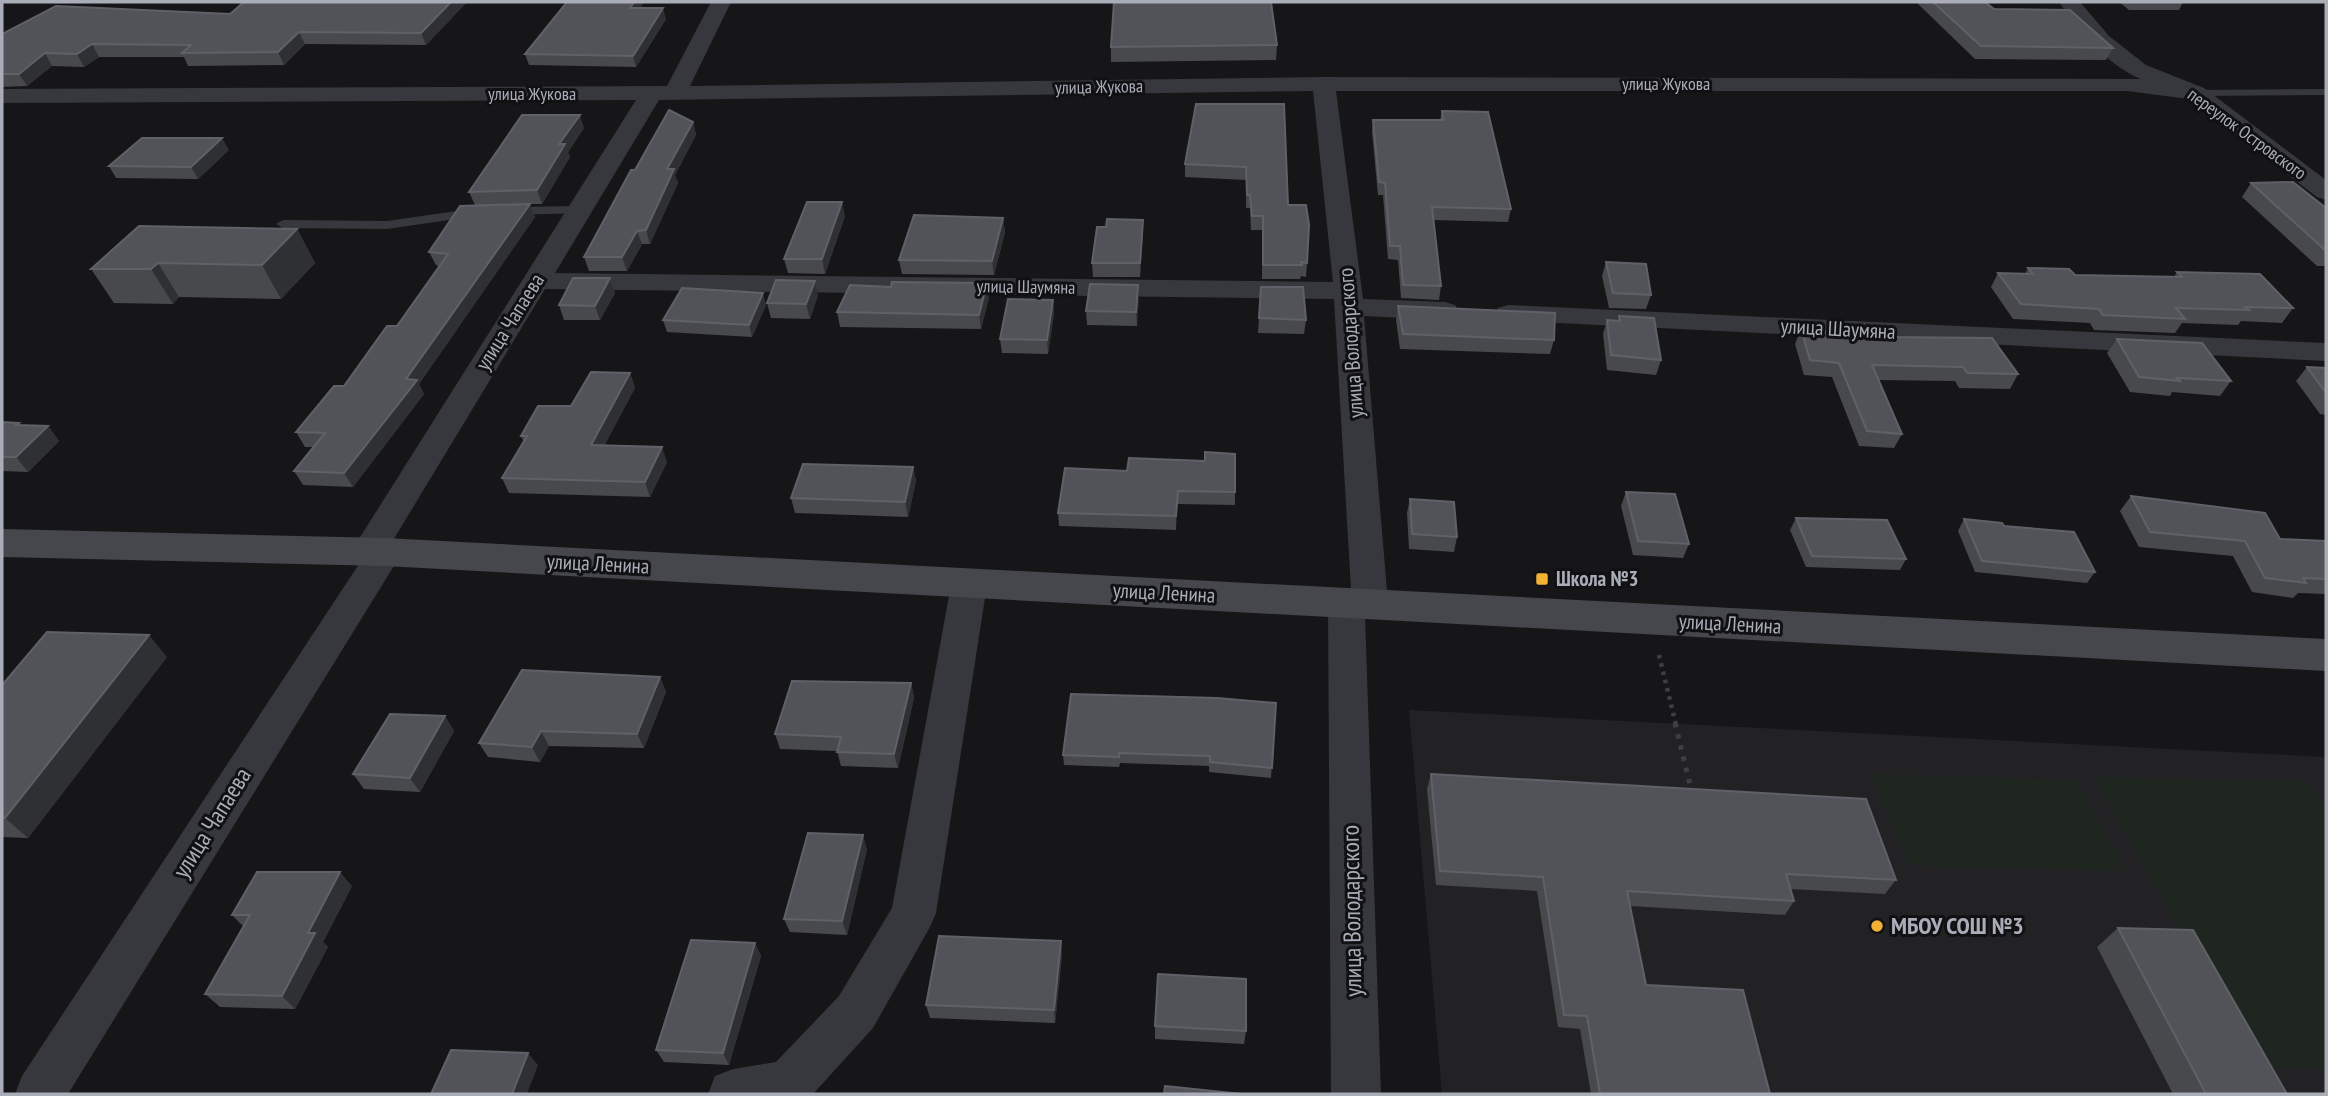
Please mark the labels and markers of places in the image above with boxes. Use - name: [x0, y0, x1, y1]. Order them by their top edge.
- place label: Школа №3: [1556, 565, 1639, 592]
- marker: Школа №3: [1534, 571, 1550, 587]
- place label: МБОУ СОШ №3: [1891, 910, 2024, 941]
- marker: МБОУ СОШ №3: [1869, 918, 1885, 934]

